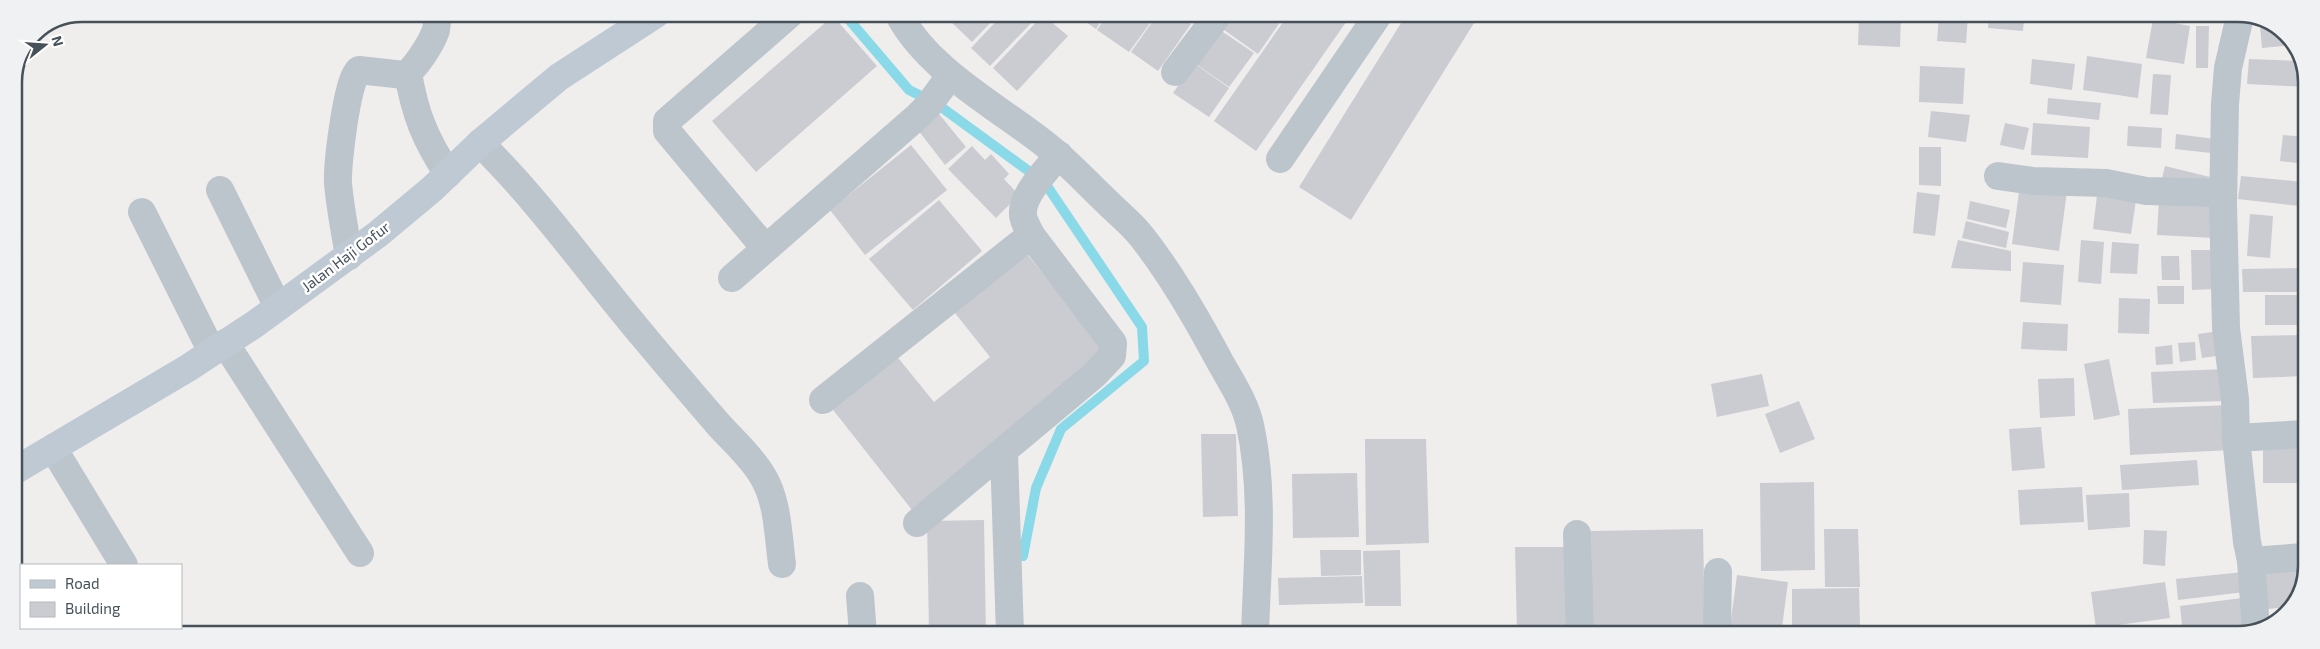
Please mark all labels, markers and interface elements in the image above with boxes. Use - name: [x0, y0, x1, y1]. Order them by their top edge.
- north arrow: [20, 20, 70, 70]
- text: N: [48, 34, 68, 48]
- street label: Jalan Haji Gofur: [298, 217, 393, 296]
- legend: [20, 564, 182, 629]
- text: Road: [65, 574, 100, 592]
- text: Building: [65, 599, 121, 617]

